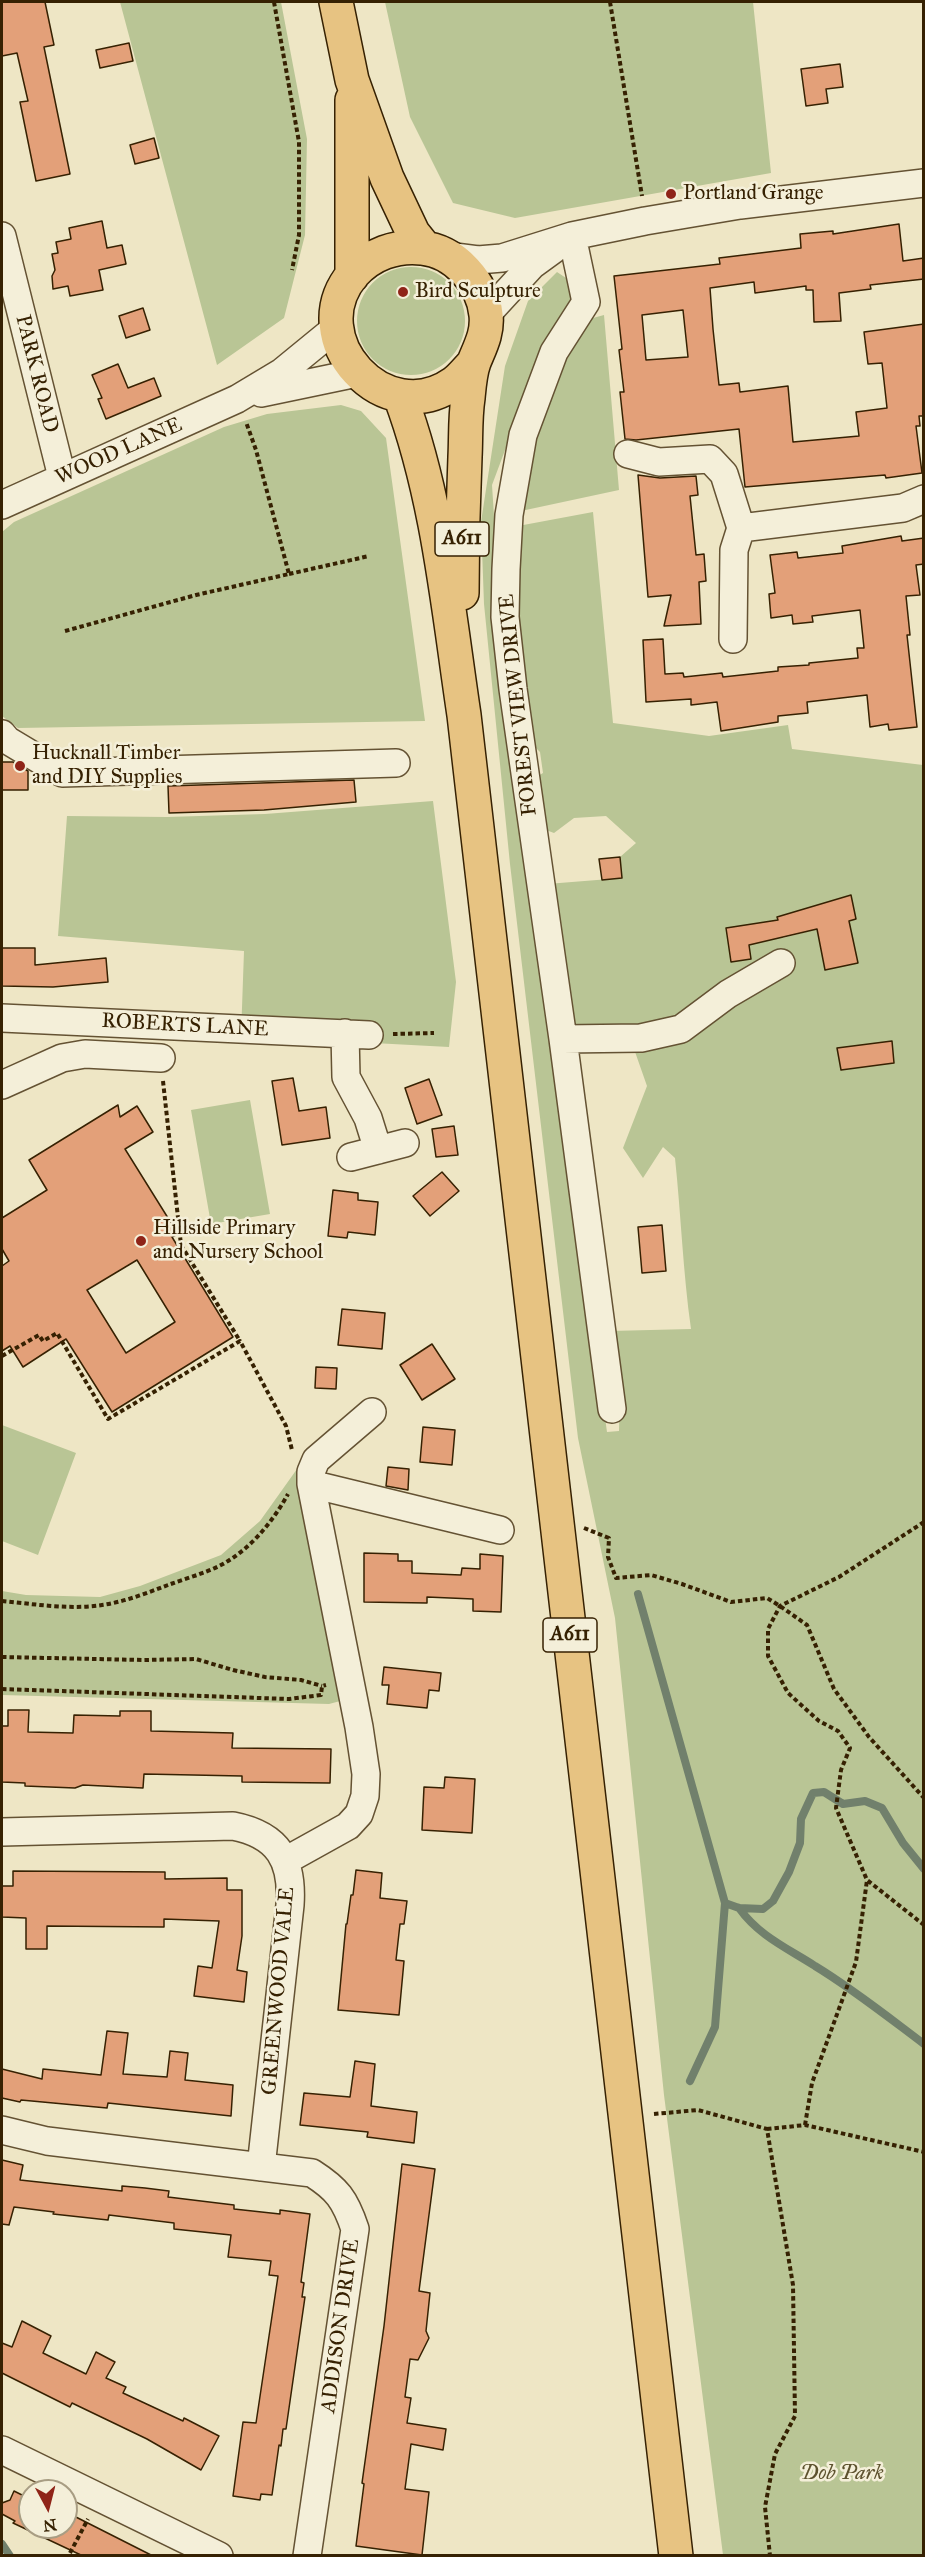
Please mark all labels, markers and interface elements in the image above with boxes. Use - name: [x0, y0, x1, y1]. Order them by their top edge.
- place label: Portland Grange: [683, 181, 823, 207]
- marker: Portland Grange: [664, 187, 678, 201]
- place label: Bird Sculpture: [415, 279, 541, 305]
- marker: Bird Sculpture: [396, 285, 410, 299]
- street label: PARK ROAD: [9, 312, 63, 436]
- street label: WOOD LANE: [52, 413, 186, 491]
- road number: A611: [435, 522, 489, 556]
- street label: FOREST VIEW DRIVE: [495, 593, 543, 817]
- place label: Hucknall Timber and DIY Supplies: [32, 741, 182, 791]
- marker: Hucknall Timber and DIY Supplies: [13, 759, 27, 773]
- street label: ROBERTS LANE: [101, 1009, 269, 1043]
- place label: Hillside Primary and Nursery School: [153, 1216, 323, 1266]
- marker: Hillside Primary and Nursery School: [134, 1234, 148, 1248]
- road number: A611: [543, 1618, 597, 1652]
- street label: GREENWOOD VALE: [257, 1886, 301, 2096]
- street label: ADDISON DRIVE: [316, 2237, 366, 2415]
- park label: Dob Park: [800, 2461, 884, 2487]
- north arrow: [18, 2479, 78, 2539]
- text: N: [42, 2515, 58, 2536]

